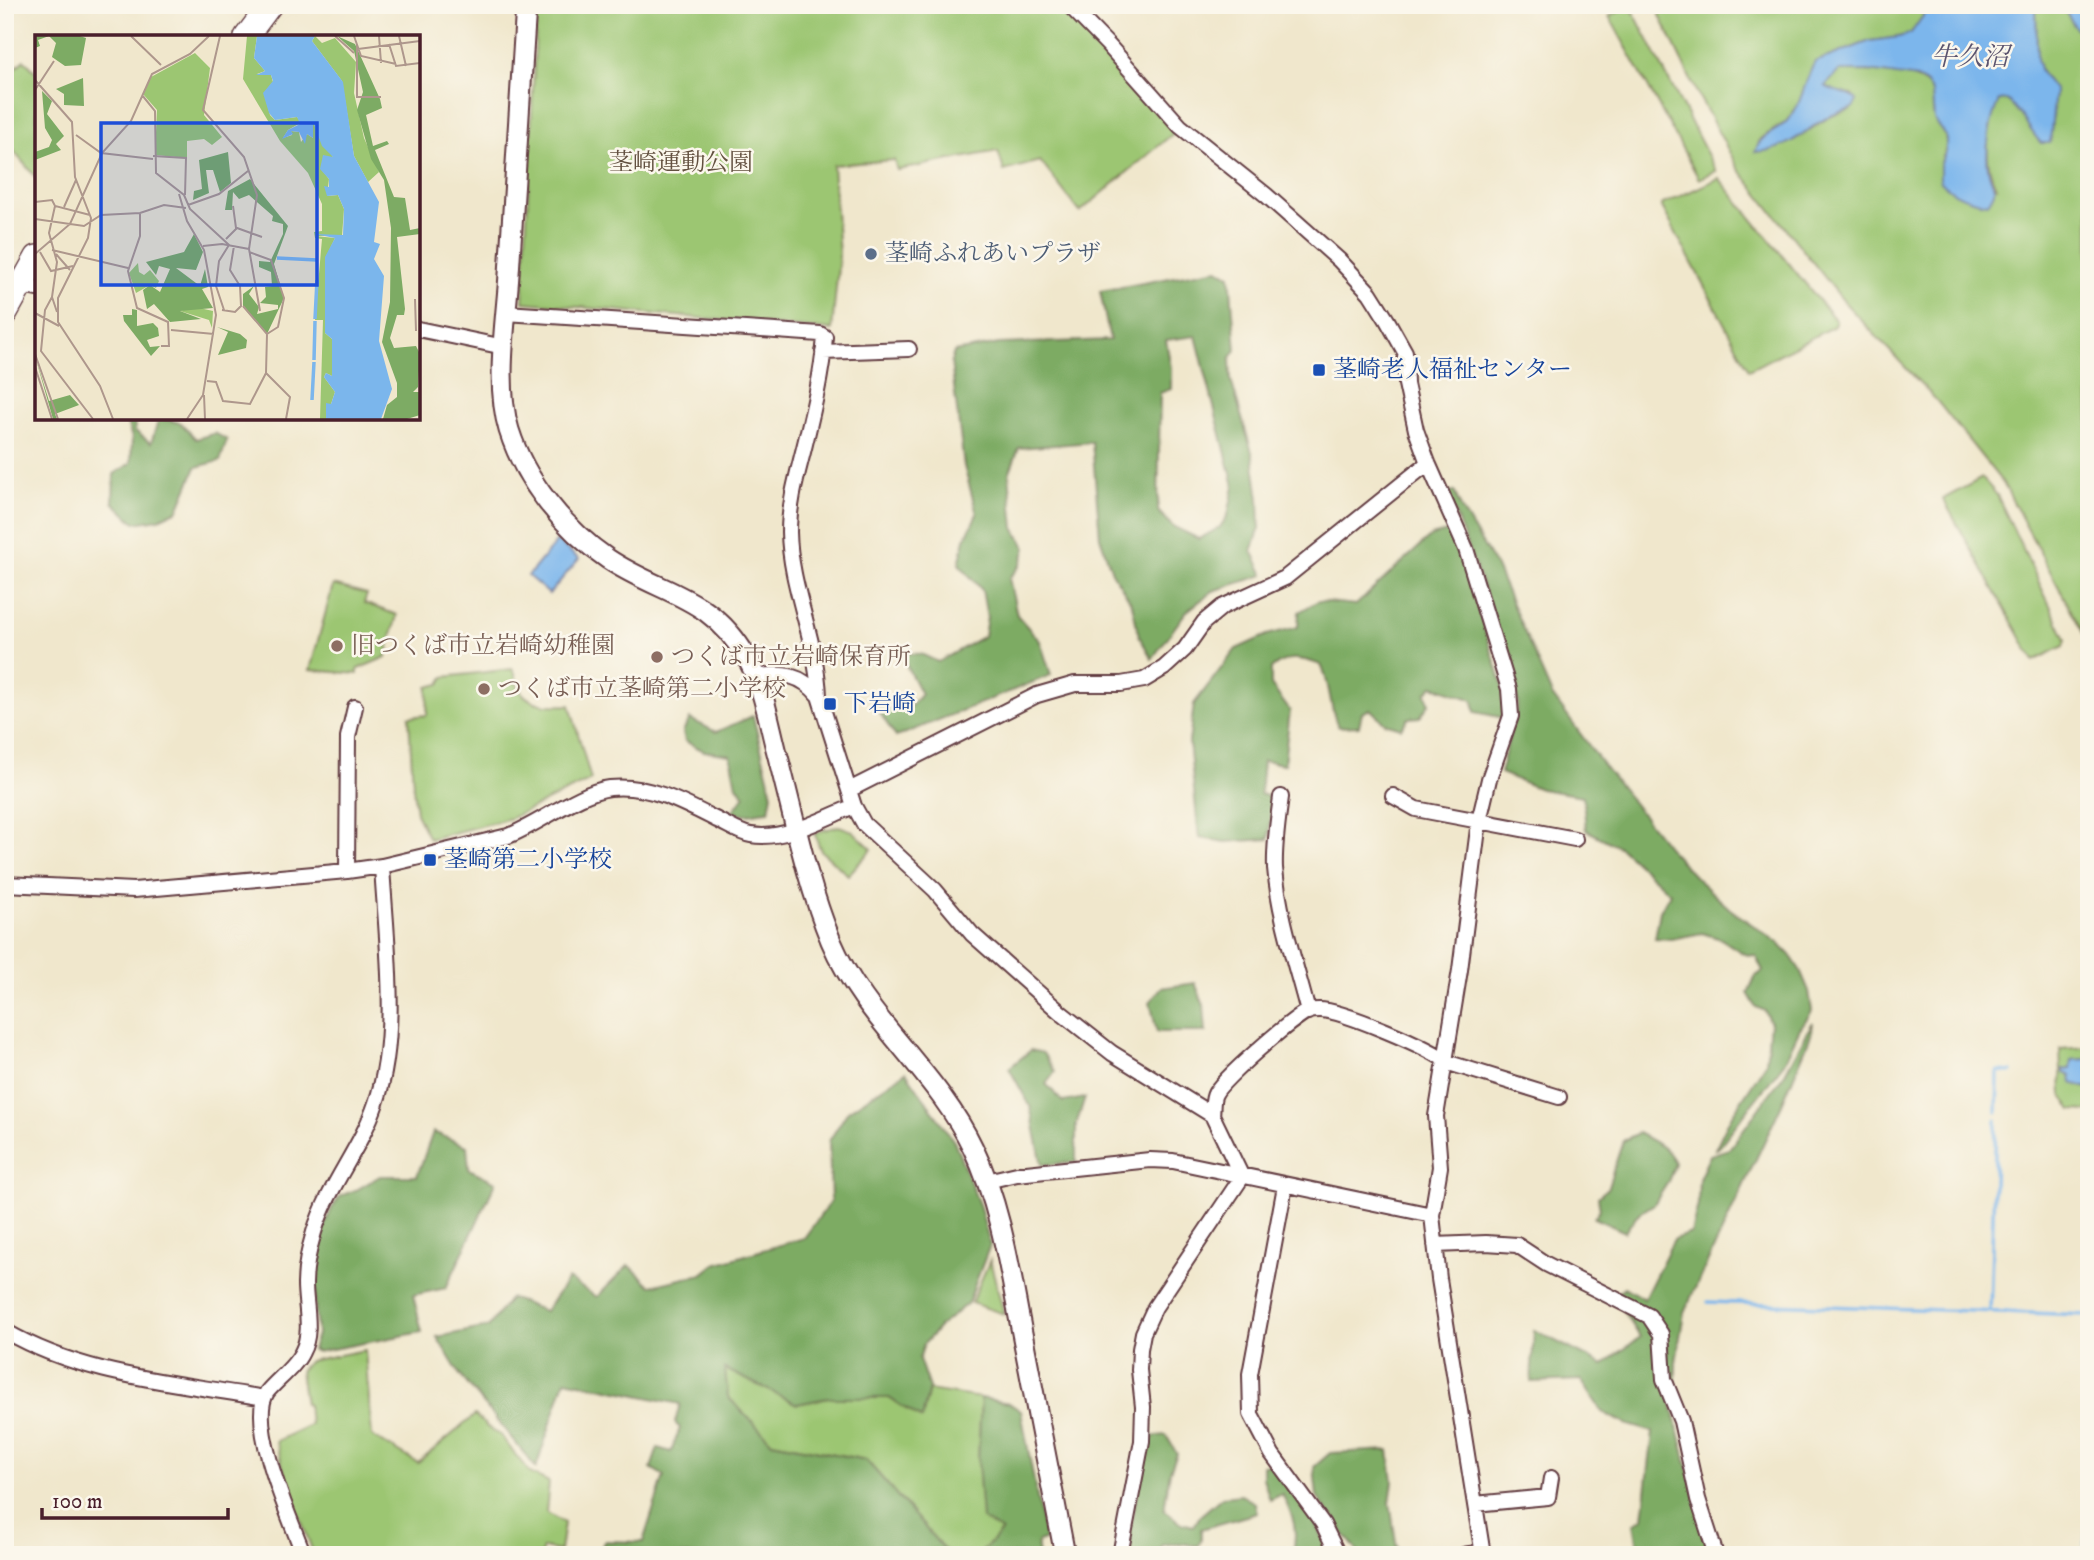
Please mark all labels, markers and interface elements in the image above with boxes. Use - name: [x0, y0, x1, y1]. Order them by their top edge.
- inset map: [35, 35, 420, 420]
- water label: 牛久沼: [1931, 41, 2013, 74]
- park label: 茎崎運動公園: [609, 148, 753, 178]
- place label: 茎崎ふれあいプラザ: [885, 239, 1101, 269]
- marker: 茎崎ふれあいプラザ: [863, 246, 879, 262]
- place label: 茎崎老人福祉センター: [1333, 355, 1572, 385]
- marker: 茎崎老人福祉センター: [1311, 362, 1327, 378]
- place label: 旧つくば市立岩崎幼稚園: [351, 631, 615, 661]
- marker: 旧つくば市立岩崎幼稚園: [329, 638, 345, 654]
- place label: つくば市立岩崎保育所: [671, 642, 911, 672]
- marker: つくば市立岩崎保育所: [649, 649, 665, 665]
- place label: つくば市立茎崎第二小学校: [498, 674, 786, 704]
- marker: つくば市立茎崎第二小学校: [476, 681, 492, 697]
- place label: 下岩崎: [844, 689, 916, 719]
- marker: 下岩崎: [822, 696, 838, 712]
- place label: 茎崎第二小学校: [444, 845, 612, 875]
- marker: 茎崎第二小学校: [422, 852, 438, 868]
- scale bar: [42, 1476, 228, 1520]
- text: 100 m: [52, 1489, 103, 1515]

